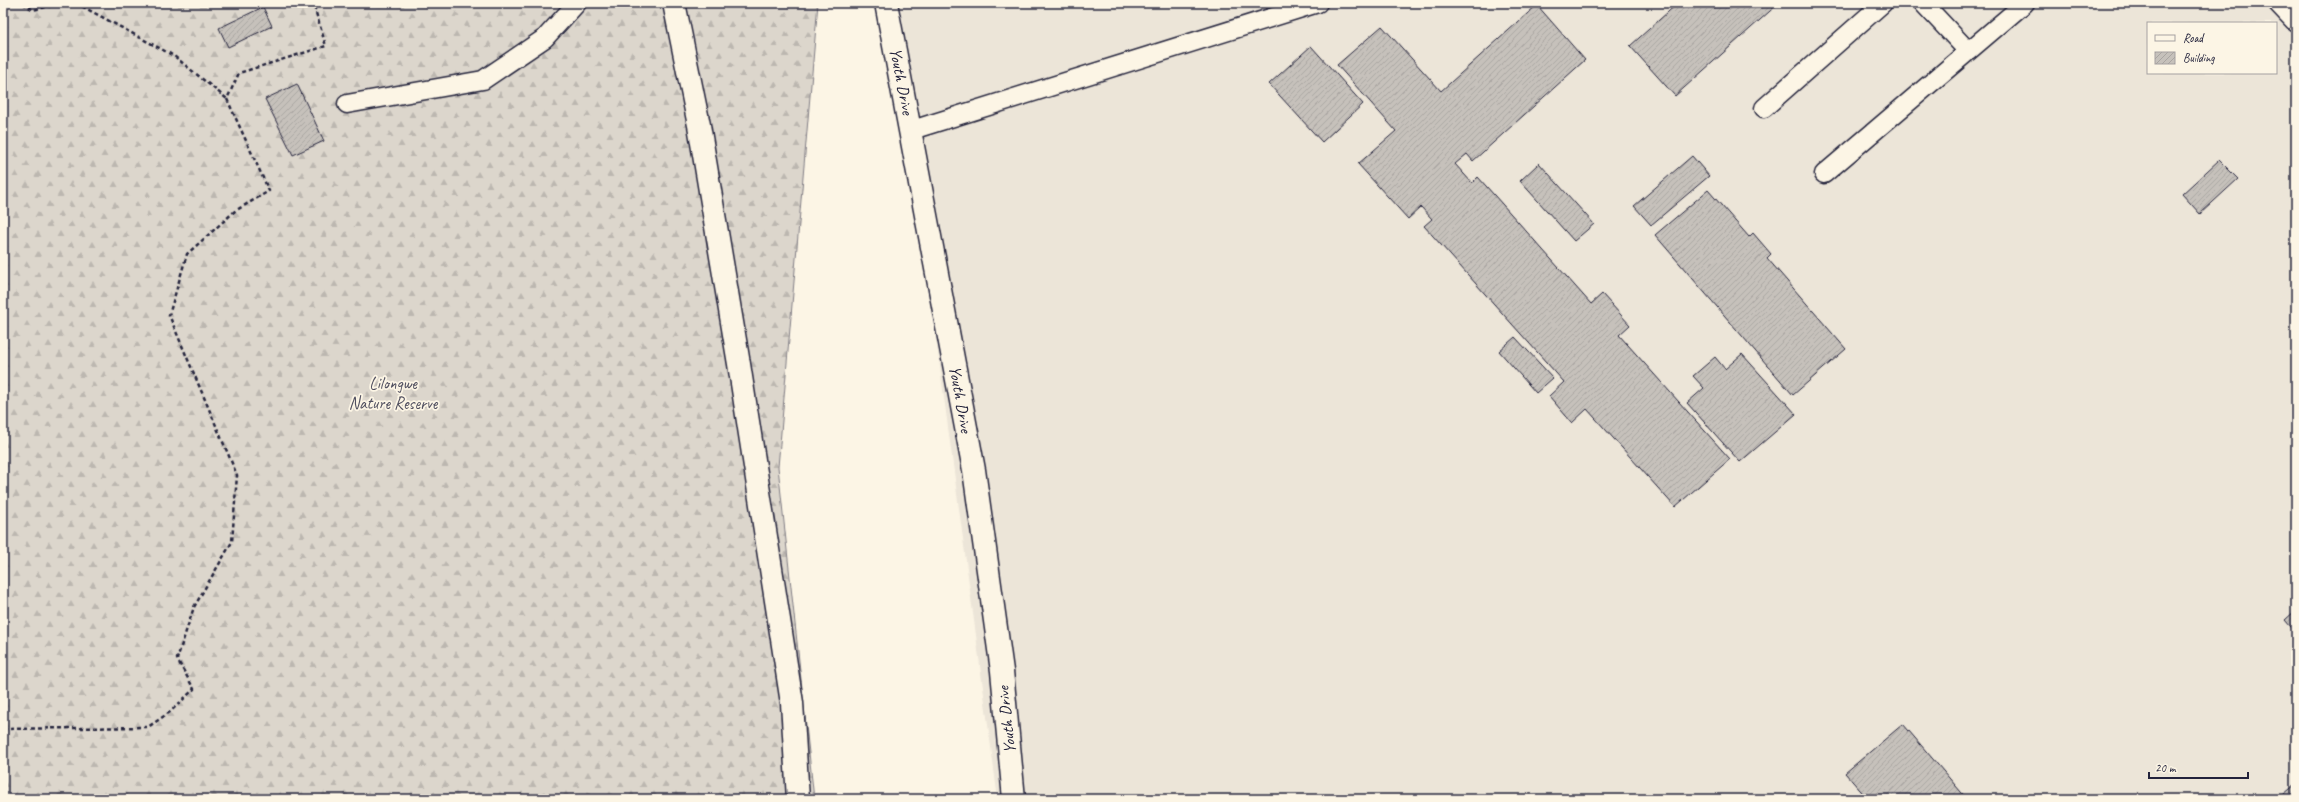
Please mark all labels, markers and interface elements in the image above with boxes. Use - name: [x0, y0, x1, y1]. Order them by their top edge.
- legend: [2147, 22, 2277, 74]
- text: Road: [2183, 30, 2205, 46]
- street label: Youth Drive: [885, 46, 919, 118]
- text: Building: [2183, 50, 2215, 66]
- street label: Youth Drive: [944, 364, 977, 436]
- park label: Lilongwe Nature Reserve: [349, 373, 439, 414]
- street label: Youth Drive: [992, 684, 1020, 755]
- scale bar: [2149, 754, 2248, 780]
- text: 20 m: [2155, 760, 2177, 776]

